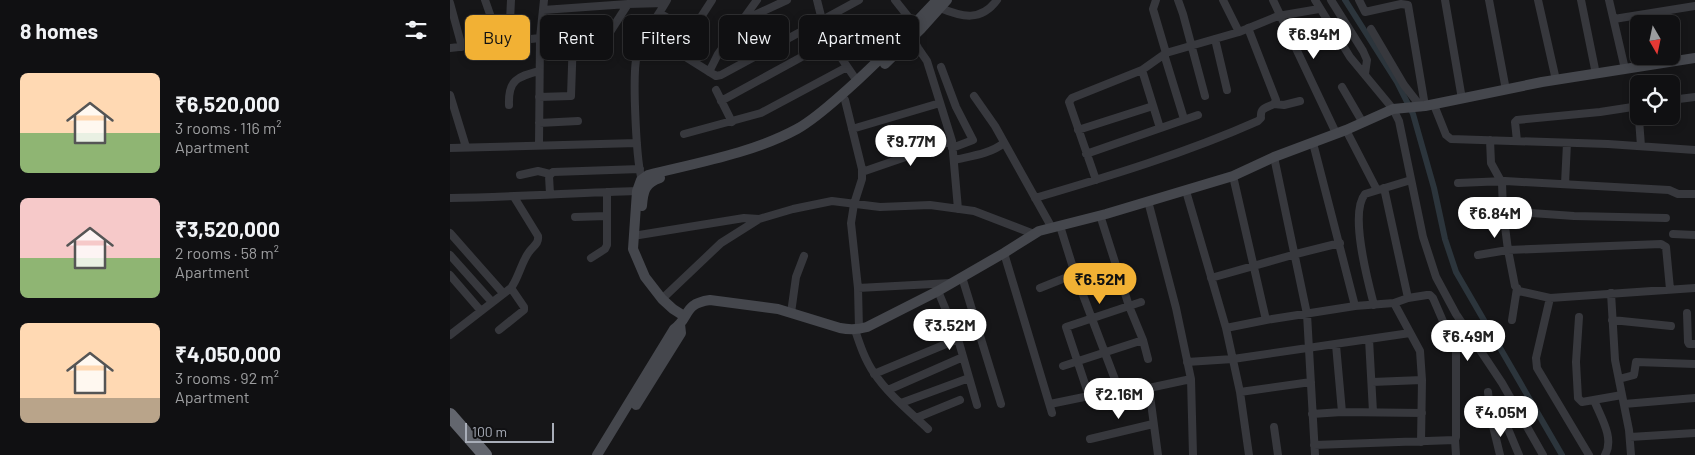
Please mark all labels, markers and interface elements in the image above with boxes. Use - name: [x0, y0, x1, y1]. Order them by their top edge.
- chip: Buy: [465, 15, 530, 60]
- chip: Rent: [540, 15, 613, 60]
- chip: Filters: [623, 15, 709, 60]
- chip: New: [719, 15, 789, 60]
- chip: Apartment: [799, 15, 919, 60]
- north arrow: [1630, 15, 1680, 65]
- map controls: [1630, 15, 1680, 125]
- icon: filters: [402, 16, 430, 44]
- text: 8 homes: [20, 18, 98, 43]
- pin: ₹6.94M: [1273, 18, 1355, 60]
- text: ₹6.94M: [1288, 24, 1340, 43]
- button: locate: [1630, 75, 1680, 125]
- text: ₹6,520,000: [175, 91, 280, 116]
- icon: home: [60, 93, 120, 153]
- text: 3 rooms · 116 m²: [175, 118, 281, 137]
- pin: ₹9.77M: [870, 124, 952, 167]
- text: ₹9.77M: [886, 131, 936, 150]
- text: Apartment: [175, 137, 250, 156]
- pin: ₹6.84M: [1454, 196, 1536, 239]
- text: ₹6.84M: [1469, 203, 1521, 222]
- text: ₹3,520,000: [175, 216, 280, 241]
- icon: home: [60, 218, 120, 278]
- text: 2 rooms · 58 m²: [175, 243, 279, 262]
- text: Apartment: [175, 262, 250, 281]
- pin: ₹6.52M: [1059, 262, 1141, 305]
- text: ₹6.52M: [1074, 269, 1126, 288]
- pin: ₹3.52M: [909, 308, 991, 351]
- text: ₹3.52M: [924, 315, 976, 334]
- pin: ₹6.49M: [1427, 320, 1509, 362]
- text: ₹6.49M: [1442, 326, 1494, 345]
- text: ₹4,050,000: [175, 341, 281, 366]
- icon: home: [60, 343, 120, 403]
- text: 3 rooms · 92 m²: [175, 368, 279, 387]
- pin: ₹2.16M: [1078, 378, 1160, 420]
- text: ₹2.16M: [1095, 384, 1143, 403]
- text: Apartment: [175, 387, 250, 406]
- pin: ₹4.05M: [1460, 396, 1542, 438]
- text: ₹4.05M: [1475, 402, 1527, 421]
- scale bar: [465, 420, 554, 443]
- text: 100 m: [472, 423, 507, 440]

